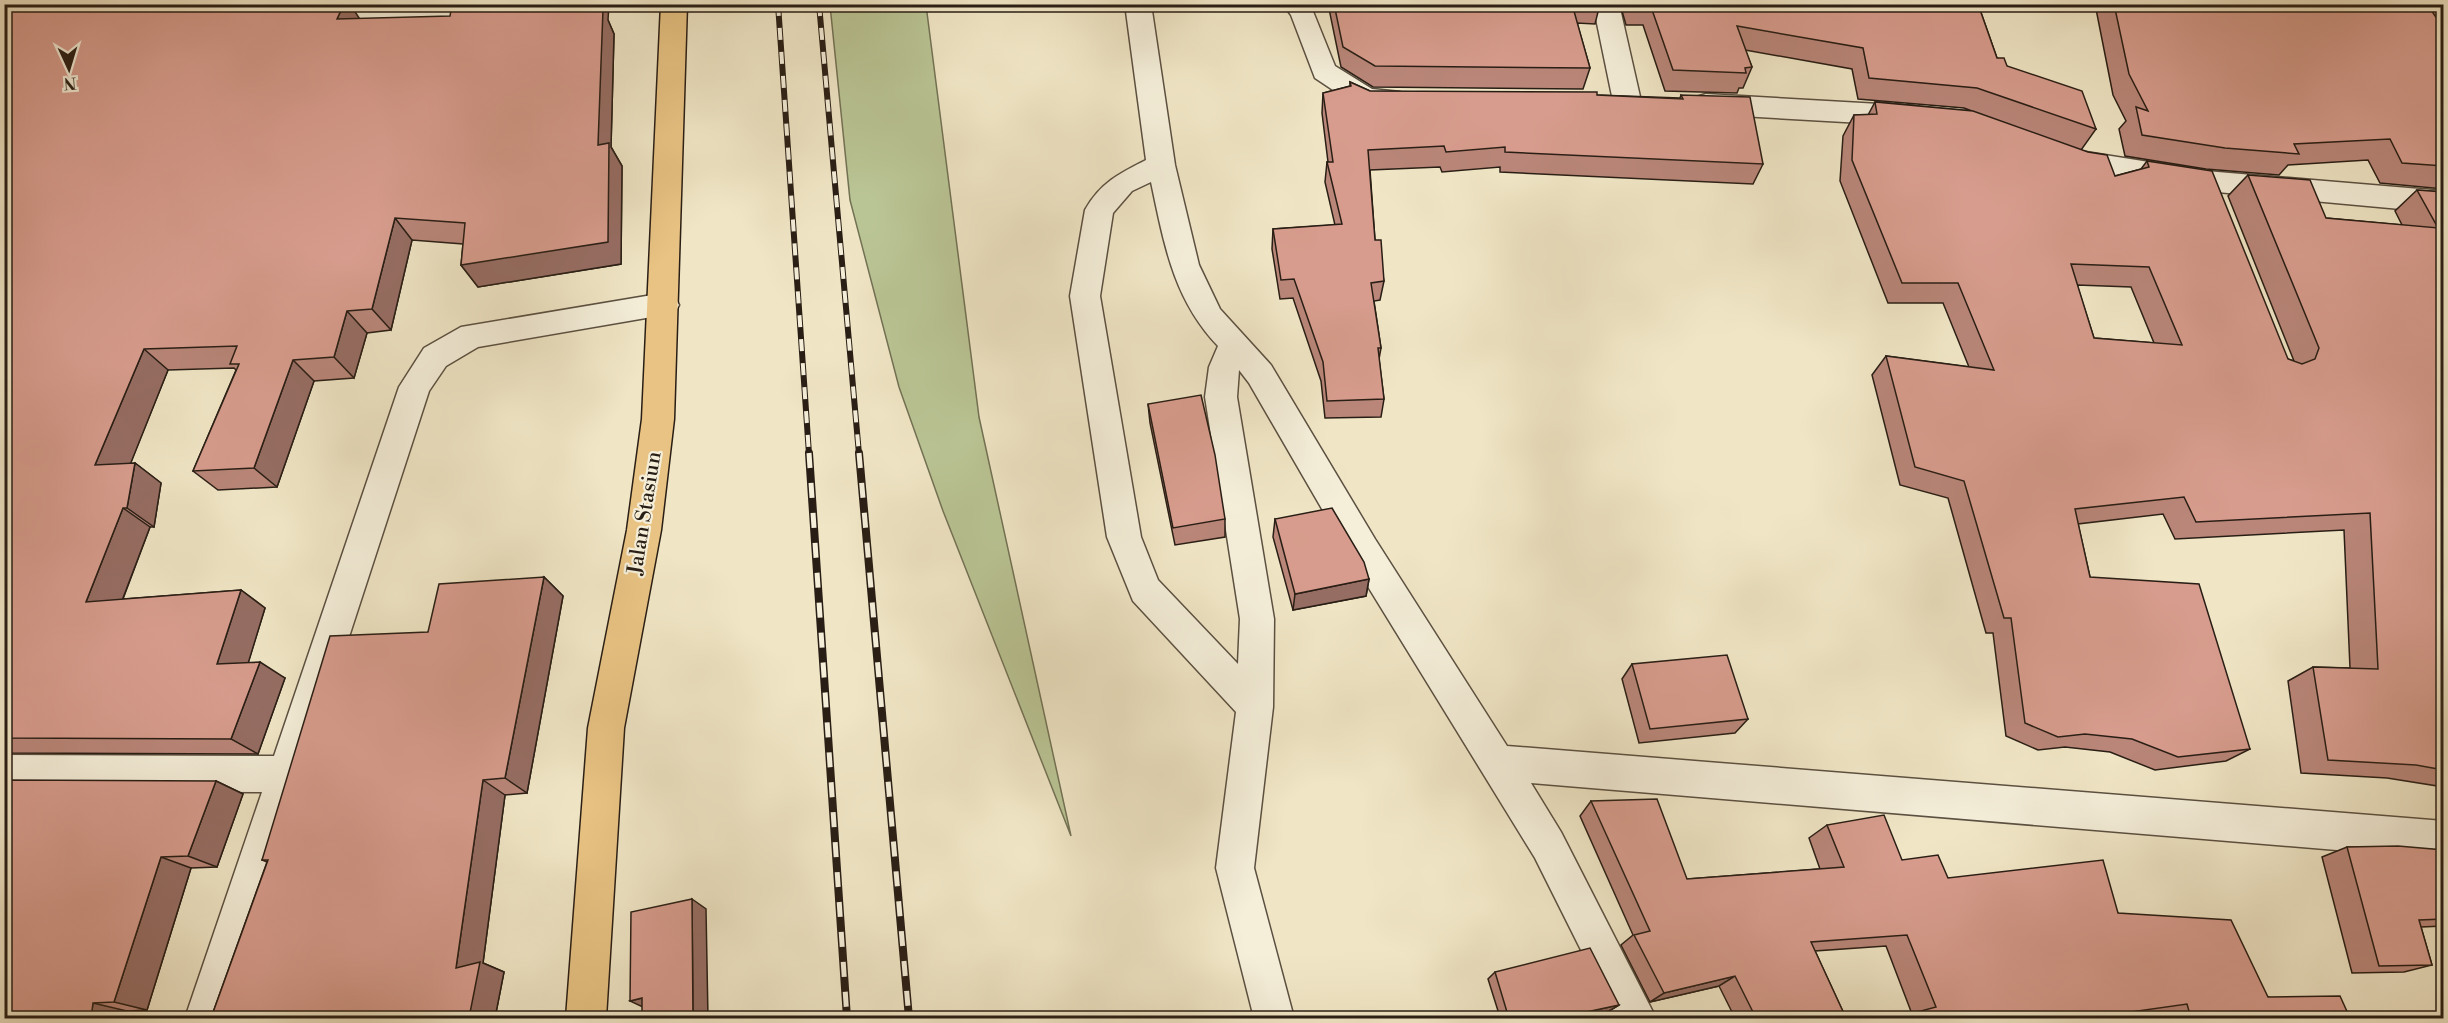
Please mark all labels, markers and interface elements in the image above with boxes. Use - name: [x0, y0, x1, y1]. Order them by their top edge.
- north arrow: [39, 39, 99, 99]
- text: N: [63, 73, 77, 93]
- street label: Jalan Stasiun: [622, 449, 668, 578]

